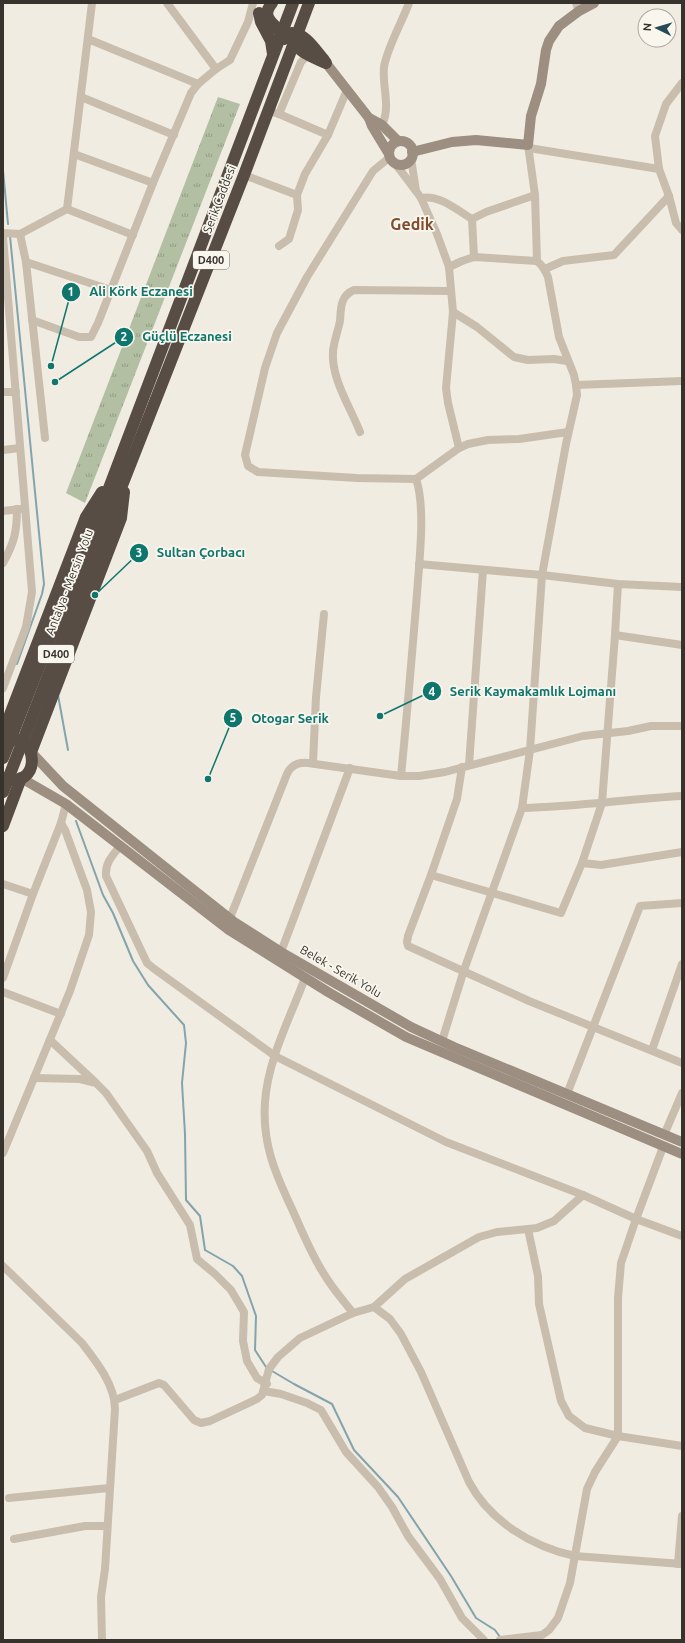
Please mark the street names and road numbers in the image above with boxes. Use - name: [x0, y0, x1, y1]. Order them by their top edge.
- street label: Serik Caddesi: [200, 163, 238, 235]
- road number: D400: [193, 251, 229, 269]
- street label: Antalya - Mersin Yolu: [43, 527, 95, 637]
- road number: D400: [38, 645, 74, 663]
- street label: Belek - Serik Yolu: [298, 942, 384, 1000]

